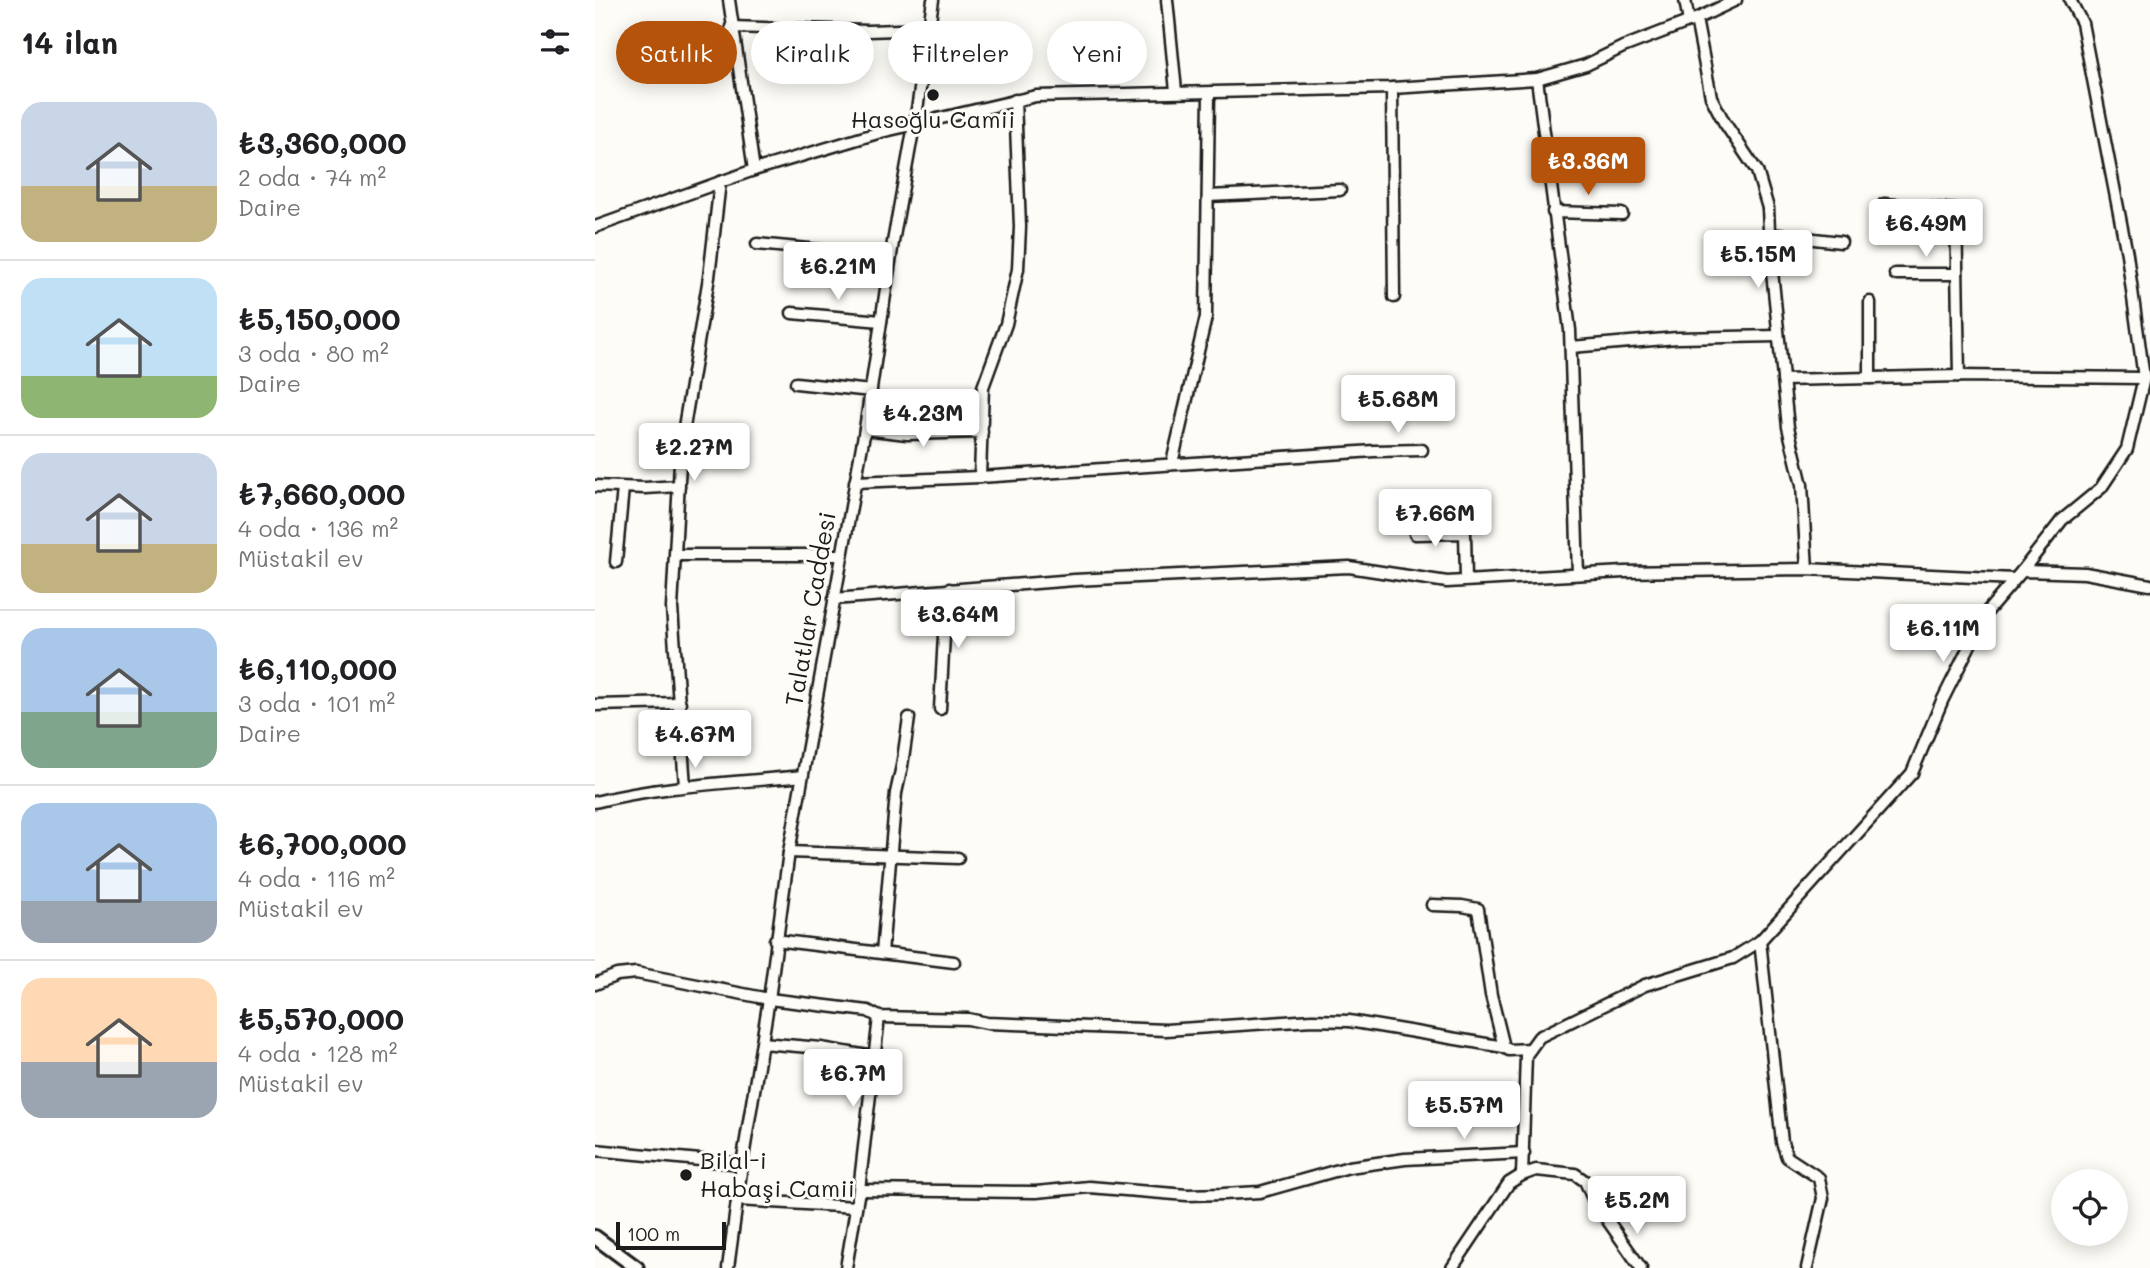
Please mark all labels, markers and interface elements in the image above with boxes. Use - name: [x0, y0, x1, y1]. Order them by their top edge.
- chip: Satılık: [616, 21, 737, 84]
- chip: Kiralık: [751, 21, 874, 84]
- chip: Filtreler: [888, 21, 1033, 84]
- chip: Yeni: [1047, 21, 1147, 84]
- text: 14 ilan: [21, 22, 118, 62]
- icon: filters: [536, 23, 574, 61]
- marker: Hasoğlu Camii: [925, 87, 941, 103]
- place label: Hasoğlu Camii: [851, 103, 1015, 134]
- text: ₺3,360,000: [238, 122, 406, 162]
- icon: home: [77, 130, 161, 214]
- pin: ₺3.36M: [1531, 138, 1645, 197]
- text: ₺3.36M: [1547, 145, 1629, 175]
- text: 2 oda · 74 m²: [238, 162, 386, 192]
- text: Daire: [238, 192, 301, 222]
- pin: ₺6.49M: [1869, 200, 1983, 259]
- text: ₺6.49M: [1885, 207, 1967, 237]
- pin: ₺5.15M: [1701, 230, 1815, 290]
- text: ₺5.15M: [1719, 238, 1797, 268]
- pin: ₺6.21M: [781, 243, 895, 302]
- text: ₺6.21M: [799, 250, 877, 280]
- text: ₺5,150,000: [238, 298, 401, 338]
- icon: home: [77, 306, 161, 390]
- text: 3 oda · 80 m²: [238, 338, 389, 368]
- text: Daire: [238, 368, 301, 398]
- pin: ₺5.68M: [1341, 376, 1455, 435]
- text: ₺5.68M: [1357, 383, 1439, 413]
- pin: ₺4.23M: [866, 390, 980, 449]
- text: ₺4.23M: [882, 397, 964, 427]
- pin: ₺2.27M: [637, 424, 751, 483]
- text: ₺2.27M: [655, 431, 733, 461]
- text: ₺7,660,000: [238, 473, 405, 513]
- icon: home: [77, 481, 161, 565]
- pin: ₺7.66M: [1378, 490, 1492, 549]
- text: ₺7.66M: [1395, 497, 1475, 527]
- street label: Talatlar Caddesi: [777, 509, 842, 708]
- text: 4 oda · 136 m²: [238, 513, 398, 543]
- text: Müstakil ev: [238, 543, 363, 573]
- pin: ₺3.64M: [901, 590, 1015, 650]
- text: ₺3.64M: [917, 598, 999, 628]
- pin: ₺6.11M: [1886, 604, 2000, 664]
- text: ₺6.11M: [1906, 612, 1980, 642]
- text: ₺6,110,000: [238, 648, 397, 688]
- icon: home: [77, 656, 161, 740]
- text: 3 oda · 101 m²: [238, 688, 395, 718]
- pin: ₺4.67M: [638, 710, 752, 770]
- text: Daire: [238, 718, 301, 748]
- text: ₺4.67M: [654, 718, 736, 748]
- text: ₺6,700,000: [238, 823, 406, 863]
- icon: home: [77, 831, 161, 915]
- text: 4 oda · 116 m²: [238, 863, 395, 893]
- text: Müstakil ev: [238, 893, 363, 923]
- text: ₺5,570,000: [238, 998, 404, 1038]
- icon: home: [77, 1006, 161, 1090]
- text: 4 oda · 128 m²: [238, 1038, 398, 1068]
- pin: ₺6.7M: [804, 1050, 902, 1109]
- text: ₺6.7M: [820, 1057, 886, 1087]
- text: Müstakil ev: [238, 1068, 363, 1098]
- pin: ₺5.57M: [1407, 1082, 1521, 1141]
- text: ₺5.57M: [1424, 1089, 1504, 1119]
- place label: Bilal-i Habaşi Camii: [700, 1144, 855, 1203]
- marker: Bilal-i Habaşi Camii: [678, 1167, 694, 1183]
- map controls: [2051, 1169, 2128, 1246]
- button: locate: [2051, 1169, 2128, 1246]
- pin: ₺5.2M: [1588, 1176, 1686, 1236]
- text: ₺5.2M: [1604, 1184, 1670, 1214]
- scale bar: [616, 1219, 726, 1251]
- text: 100 m: [627, 1221, 680, 1246]

